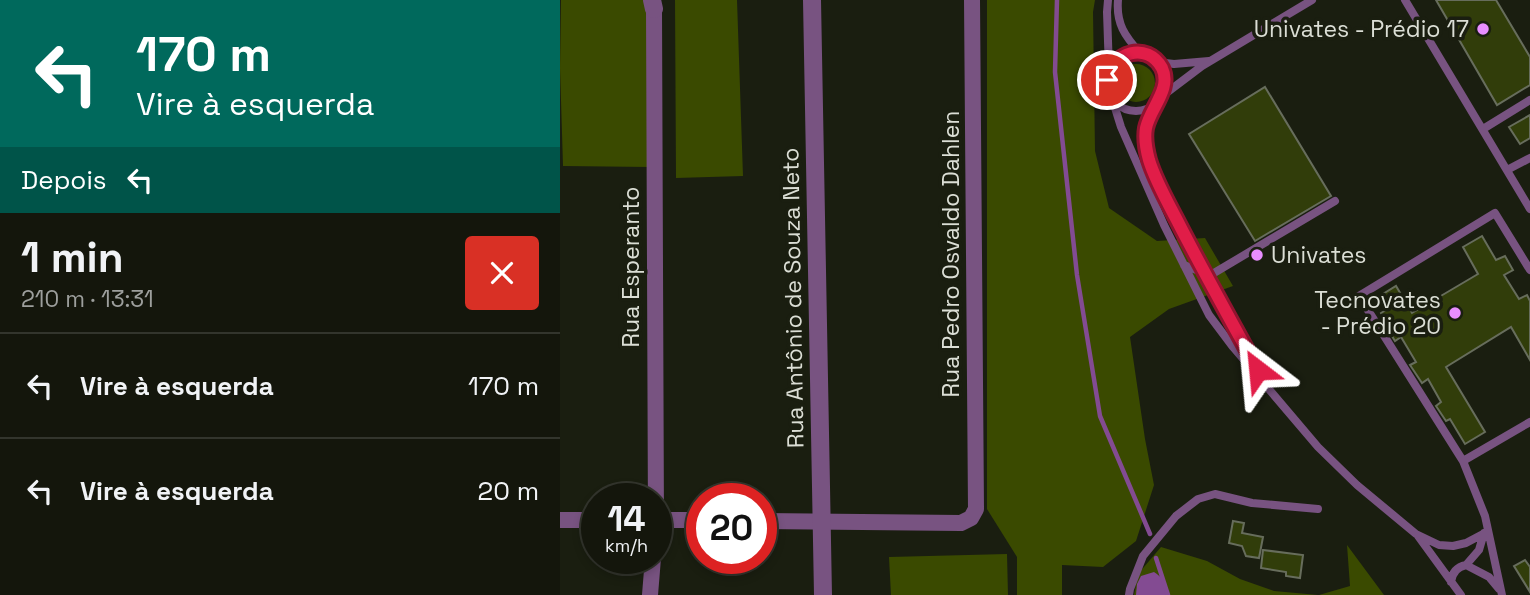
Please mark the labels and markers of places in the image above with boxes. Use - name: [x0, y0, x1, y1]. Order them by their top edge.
- place label: Univates - Prédio 17: [1254, 14, 1469, 44]
- marker: Univates - Prédio 17: [1475, 21, 1491, 37]
- pin: [1077, 50, 1137, 110]
- place label: Univates: [1271, 240, 1367, 270]
- marker: Univates: [1249, 247, 1265, 263]
- place label: Tecnovates - Prédio 20: [1314, 285, 1441, 341]
- marker: Tecnovates - Prédio 20: [1447, 305, 1463, 321]

